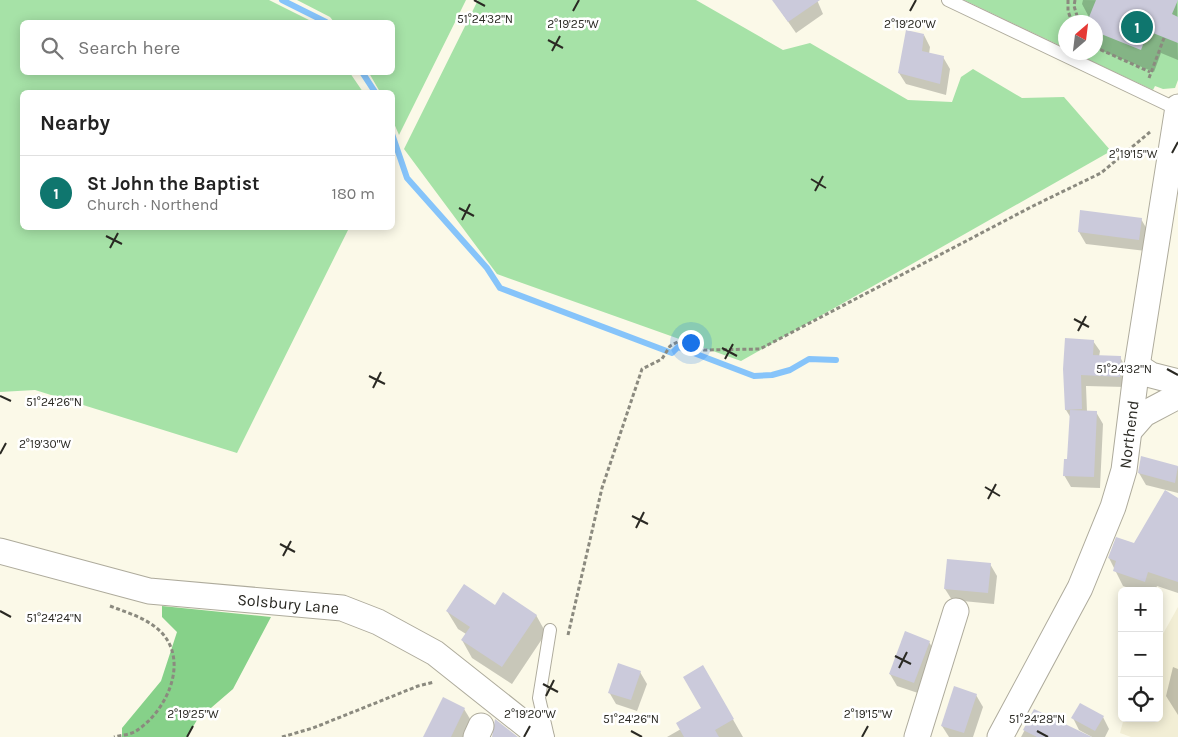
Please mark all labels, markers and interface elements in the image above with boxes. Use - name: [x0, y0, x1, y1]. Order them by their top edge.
- pin: 1: [1121, 8, 1153, 46]
- text: 51°24'32"N: [457, 12, 513, 26]
- north arrow: [1058, 15, 1103, 60]
- text: 2°19'25"W: [547, 17, 599, 31]
- text: 2°19'20"W: [884, 17, 936, 31]
- search box: [20, 20, 395, 75]
- icon: search: [38, 34, 66, 62]
- text: Search here: [78, 37, 180, 59]
- text: Nearby: [40, 111, 110, 135]
- text: 2°19'15"W: [1109, 147, 1158, 161]
- text: St John the Baptist: [87, 173, 260, 195]
- text: 1: [53, 184, 59, 203]
- text: 180 m: [332, 184, 375, 203]
- text: Church · Northend: [87, 195, 219, 214]
- your location: [678, 330, 704, 356]
- text: 51°24'32"N: [1096, 362, 1152, 376]
- text: 51°24'26"N: [26, 395, 82, 409]
- street label: Northend: [1115, 399, 1142, 470]
- text: 2°19'30"W: [19, 437, 71, 451]
- map controls: [1118, 587, 1163, 722]
- button: +: [1118, 587, 1163, 632]
- street label: Solsbury Lane: [237, 589, 340, 617]
- text: 51°24'24"N: [26, 611, 82, 625]
- button: −: [1118, 632, 1163, 677]
- button: locate: [1118, 677, 1163, 722]
- text: 2°19'25"W: [167, 707, 219, 721]
- text: 2°19'20"W: [504, 707, 556, 721]
- text: 2°19'15"W: [844, 707, 893, 721]
- text: 51°24'26"N: [603, 712, 659, 726]
- text: 51°24'28"N: [1009, 712, 1065, 726]

